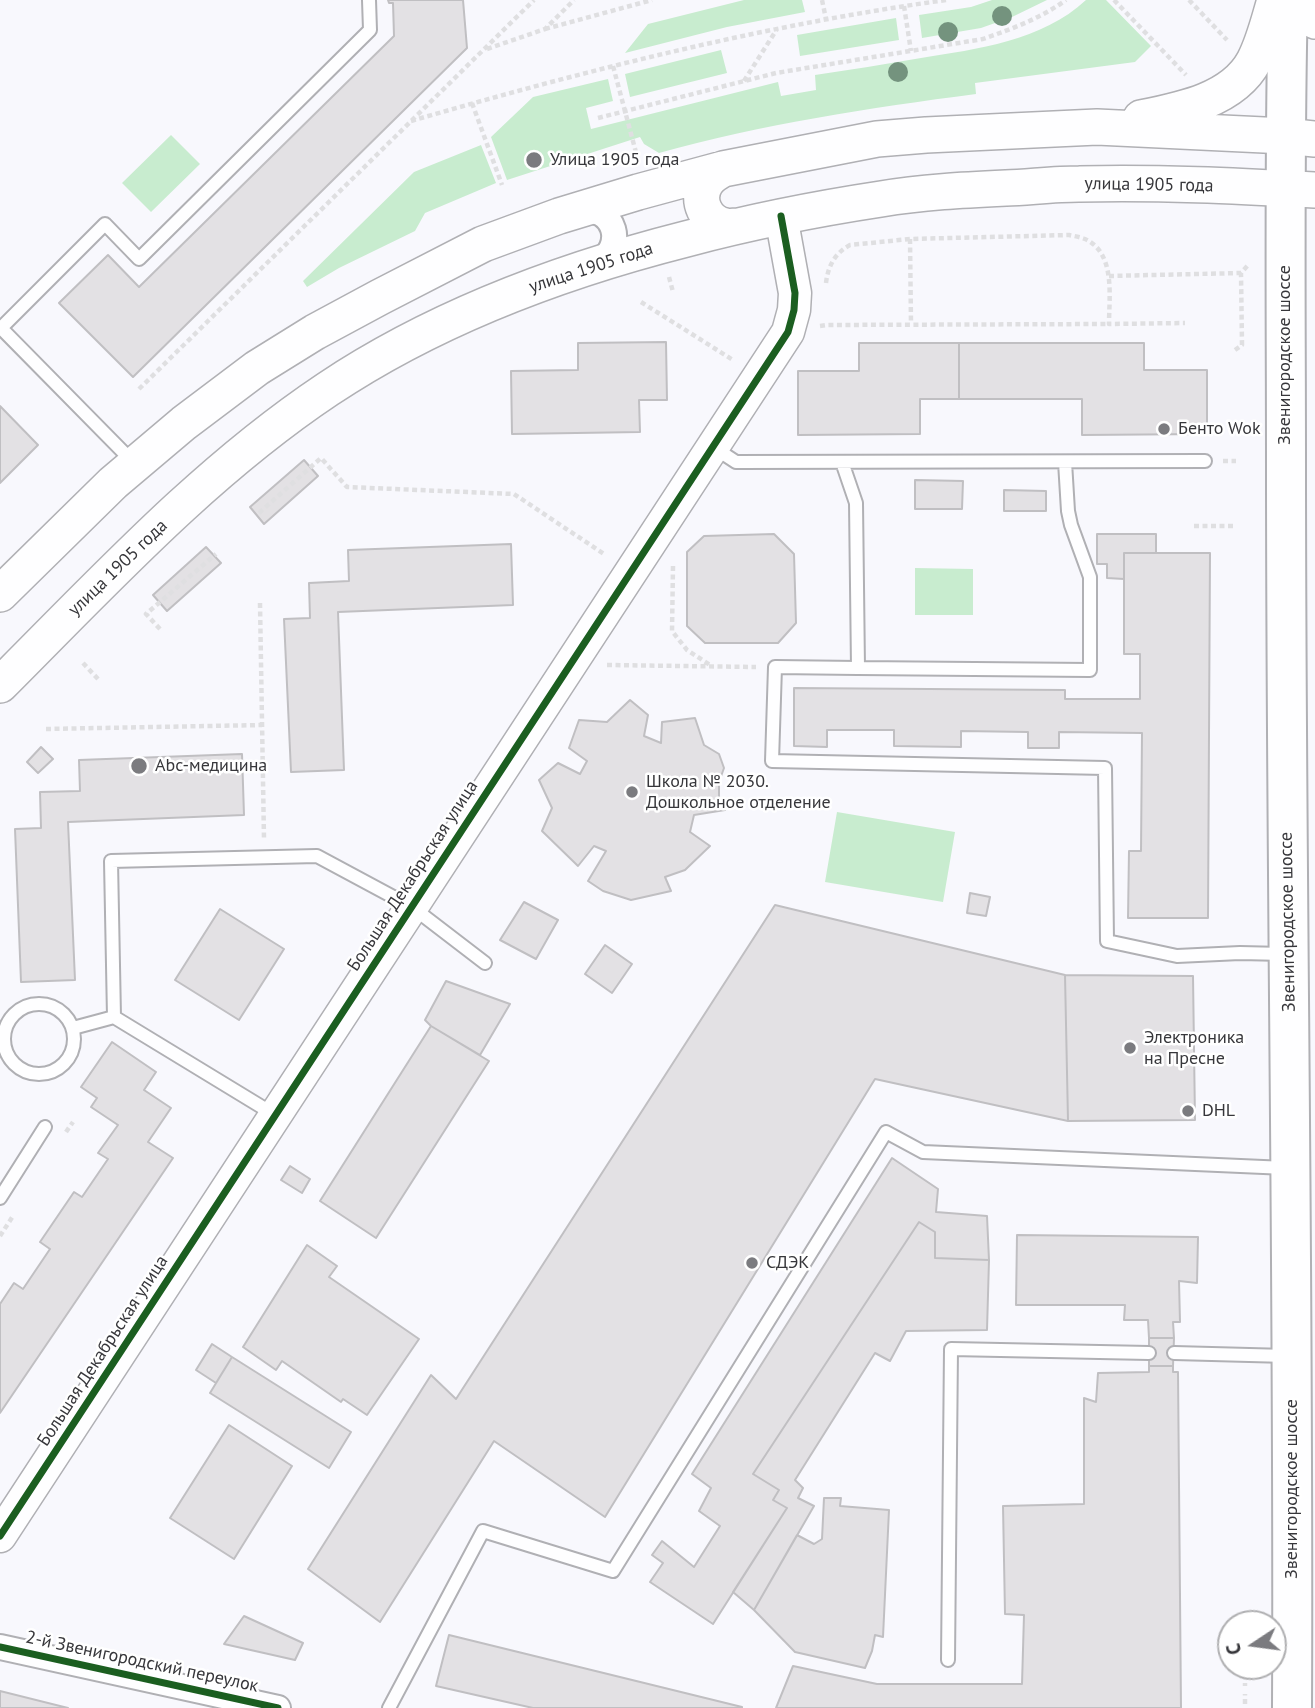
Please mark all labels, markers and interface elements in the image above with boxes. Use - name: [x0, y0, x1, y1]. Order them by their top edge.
- place label: Улица 1905 года: [550, 149, 679, 171]
- marker: Улица 1905 года: [524, 150, 544, 170]
- street label: улица 1905 года: [1084, 173, 1214, 197]
- street label: улица 1905 года: [526, 238, 656, 298]
- street label: Звенигородское шоссе: [1274, 265, 1296, 445]
- place label: Бенто Wok: [1178, 418, 1261, 440]
- marker: Бенто Wok: [1156, 421, 1172, 437]
- street label: улица 1905 года: [64, 515, 172, 621]
- place label: Abc-медицина: [155, 755, 267, 777]
- marker: Abc-медицина: [129, 756, 149, 776]
- place label: Школа № 2030. Дошкольное отделение: [646, 771, 831, 814]
- street label: Большая Декабрьская улица: [343, 777, 483, 975]
- marker: Школа № 2030. Дошкольное отделение: [624, 784, 640, 800]
- street label: Звенигородское шоссе: [1276, 832, 1300, 1012]
- place label: Электроника на Пресне: [1144, 1027, 1244, 1070]
- marker: Электроника на Пресне: [1122, 1040, 1138, 1056]
- place label: DHL: [1202, 1100, 1235, 1122]
- marker: DHL: [1180, 1103, 1196, 1119]
- street label: Большая Декабрьская улица: [33, 1252, 173, 1450]
- place label: СДЭК: [766, 1252, 809, 1274]
- marker: СДЭК: [744, 1255, 760, 1271]
- street label: Звенигородское шоссе: [1281, 1399, 1303, 1579]
- north arrow: [1217, 1610, 1287, 1680]
- street label: 2-й Звенигородский переулок: [24, 1627, 260, 1697]
- text: С: [1221, 1641, 1246, 1657]

